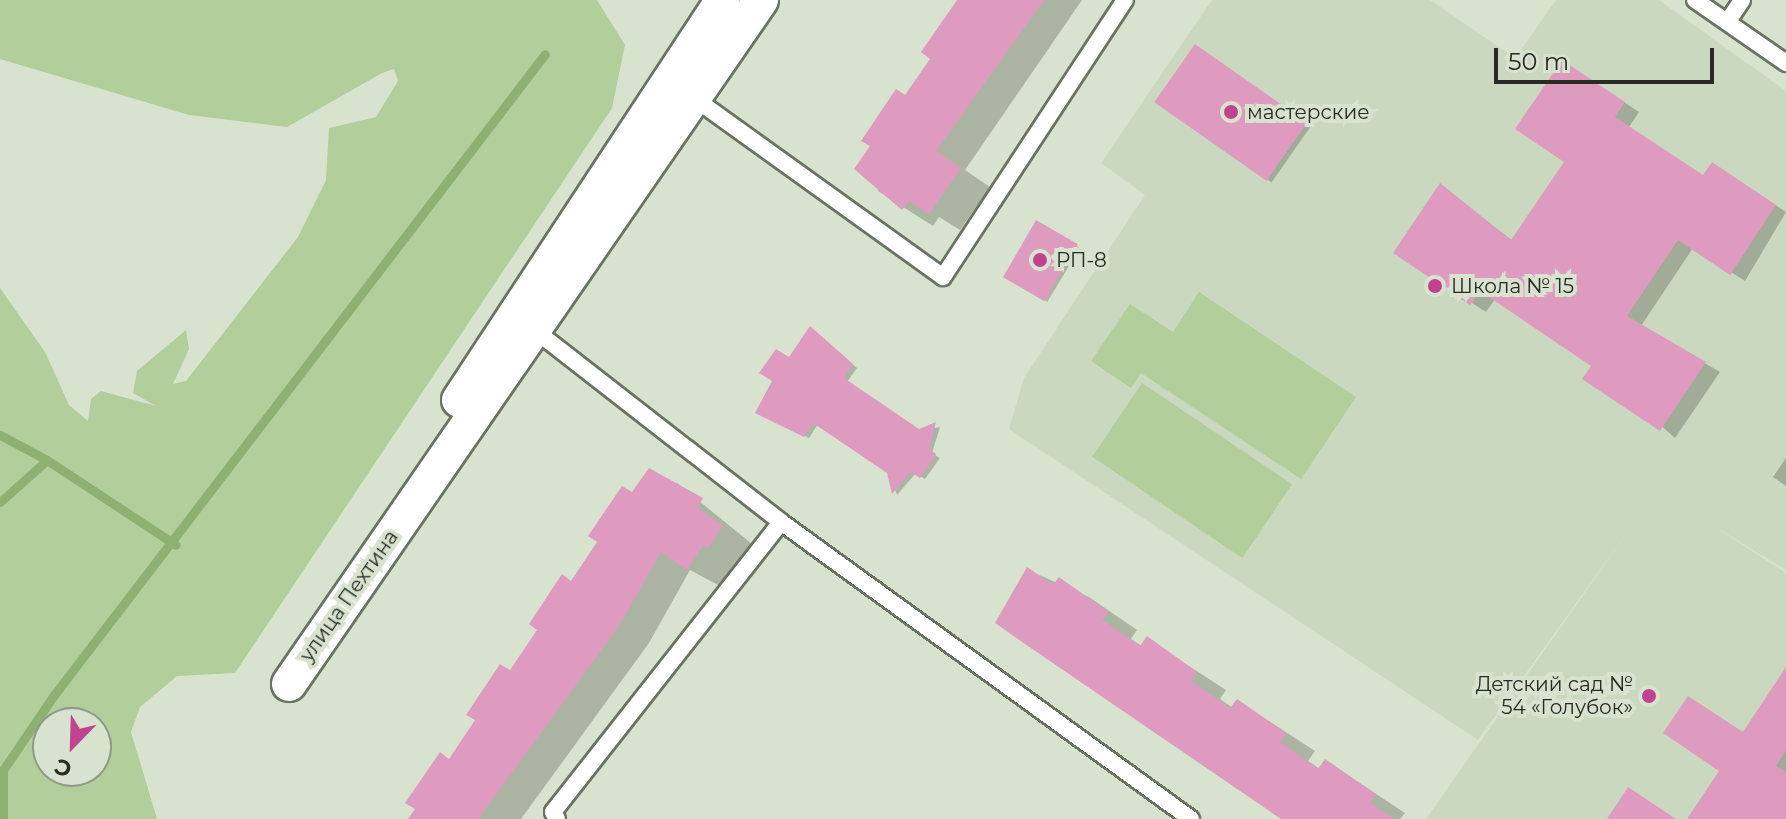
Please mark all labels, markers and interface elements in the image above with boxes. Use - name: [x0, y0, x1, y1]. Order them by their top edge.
- scale bar: [1498, 32, 1718, 82]
- text: 50 m: [1508, 47, 1569, 76]
- place label: мастерские: [1247, 100, 1370, 124]
- marker: мастерские: [1222, 103, 1240, 121]
- place label: РП-8: [1056, 248, 1107, 272]
- marker: РП-8: [1031, 251, 1049, 269]
- place label: Школа № 15: [1451, 274, 1574, 298]
- marker: Школа № 15: [1426, 277, 1444, 295]
- street label: улица Пехтина: [295, 526, 403, 666]
- place label: Детский сад № 54 «Голубок»: [1476, 672, 1633, 719]
- marker: Детский сад № 54 «Голубок»: [1640, 687, 1658, 705]
- north arrow: [32, 707, 112, 787]
- text: С: [51, 752, 76, 783]

